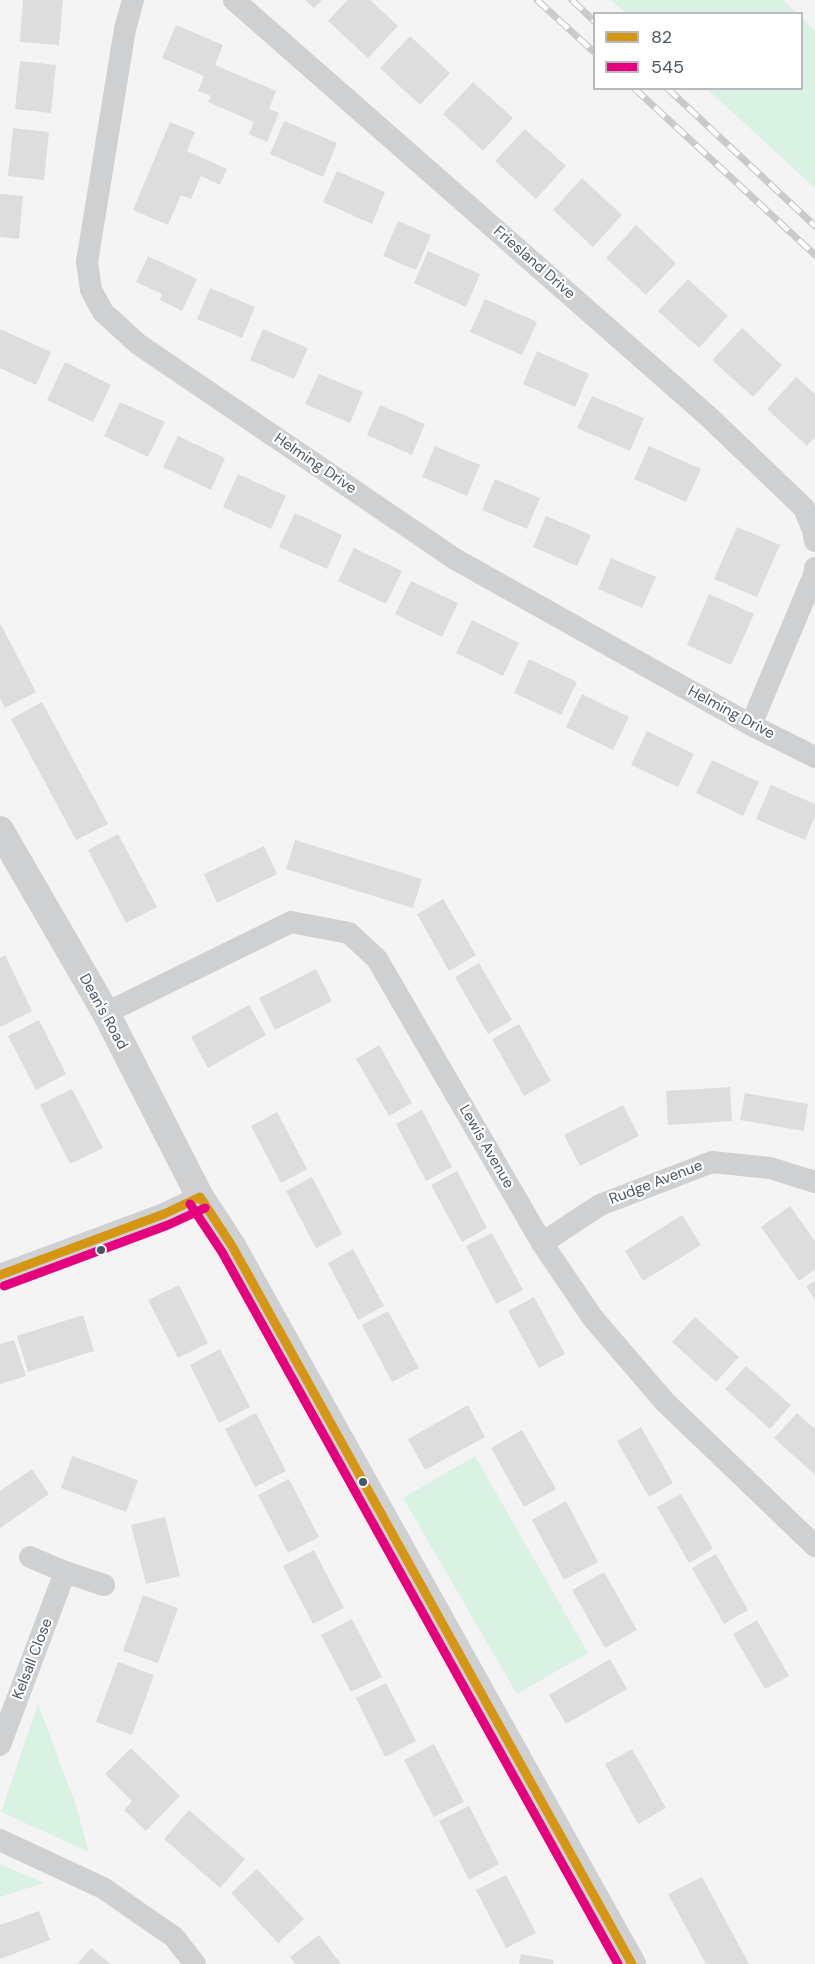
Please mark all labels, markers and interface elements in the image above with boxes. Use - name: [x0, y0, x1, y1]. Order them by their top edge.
- legend: [593, 12, 803, 90]
- text: 82: [651, 25, 672, 49]
- text: 545: [651, 55, 684, 79]
- street label: Friesland Drive: [490, 223, 578, 303]
- street label: Helming Drive: [270, 430, 360, 498]
- street label: Helming Drive: [685, 683, 777, 743]
- street label: Dean's Road: [75, 971, 131, 1053]
- street label: Lewis Avenue: [455, 1102, 517, 1192]
- street label: Rudge Avenue: [607, 1157, 705, 1209]
- unlabelled marker: [95, 1244, 107, 1256]
- unlabelled marker: [357, 1476, 369, 1488]
- street label: Kelsall Close: [9, 1616, 57, 1702]

